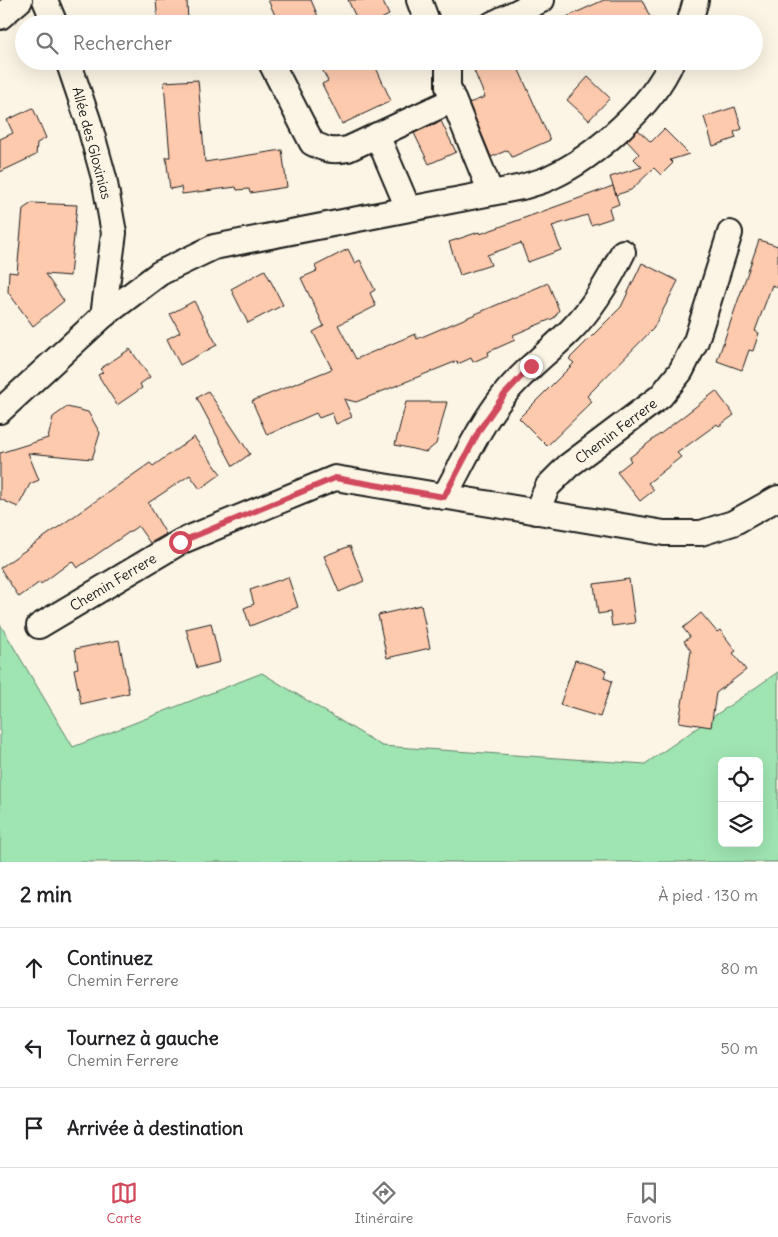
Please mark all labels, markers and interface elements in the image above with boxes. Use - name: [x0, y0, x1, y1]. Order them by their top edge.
- search box: [15, 15, 763, 70]
- icon: search: [33, 29, 61, 57]
- text: Rechercher: [73, 31, 172, 55]
- street label: Allée des Gloxinias: [68, 85, 116, 201]
- route end: [520, 355, 543, 378]
- street label: Chemin Ferrere: [572, 394, 660, 468]
- route start: [169, 531, 192, 554]
- street label: Chemin Ferrere: [66, 549, 160, 615]
- map controls: [718, 757, 763, 847]
- button: locate: [718, 757, 763, 802]
- button: layers: [718, 802, 763, 847]
- text: 2 min: [20, 881, 72, 908]
- text: À pied · 130 m: [658, 885, 758, 905]
- text: Continuez: [67, 946, 153, 970]
- icon: ahead: [20, 954, 48, 982]
- text: 80 m: [720, 958, 758, 978]
- text: Chemin Ferrere: [67, 970, 179, 990]
- text: Tournez à gauche: [67, 1026, 219, 1050]
- icon: left: [20, 1034, 48, 1062]
- text: 50 m: [720, 1038, 758, 1058]
- text: Chemin Ferrere: [67, 1050, 179, 1070]
- icon: arrive: [20, 1114, 48, 1142]
- text: Arrivée à destination: [67, 1116, 243, 1140]
- tab: Carte: [107, 1179, 141, 1227]
- tab: Itinéraire: [354, 1179, 413, 1227]
- tab: Favoris: [626, 1179, 671, 1227]

